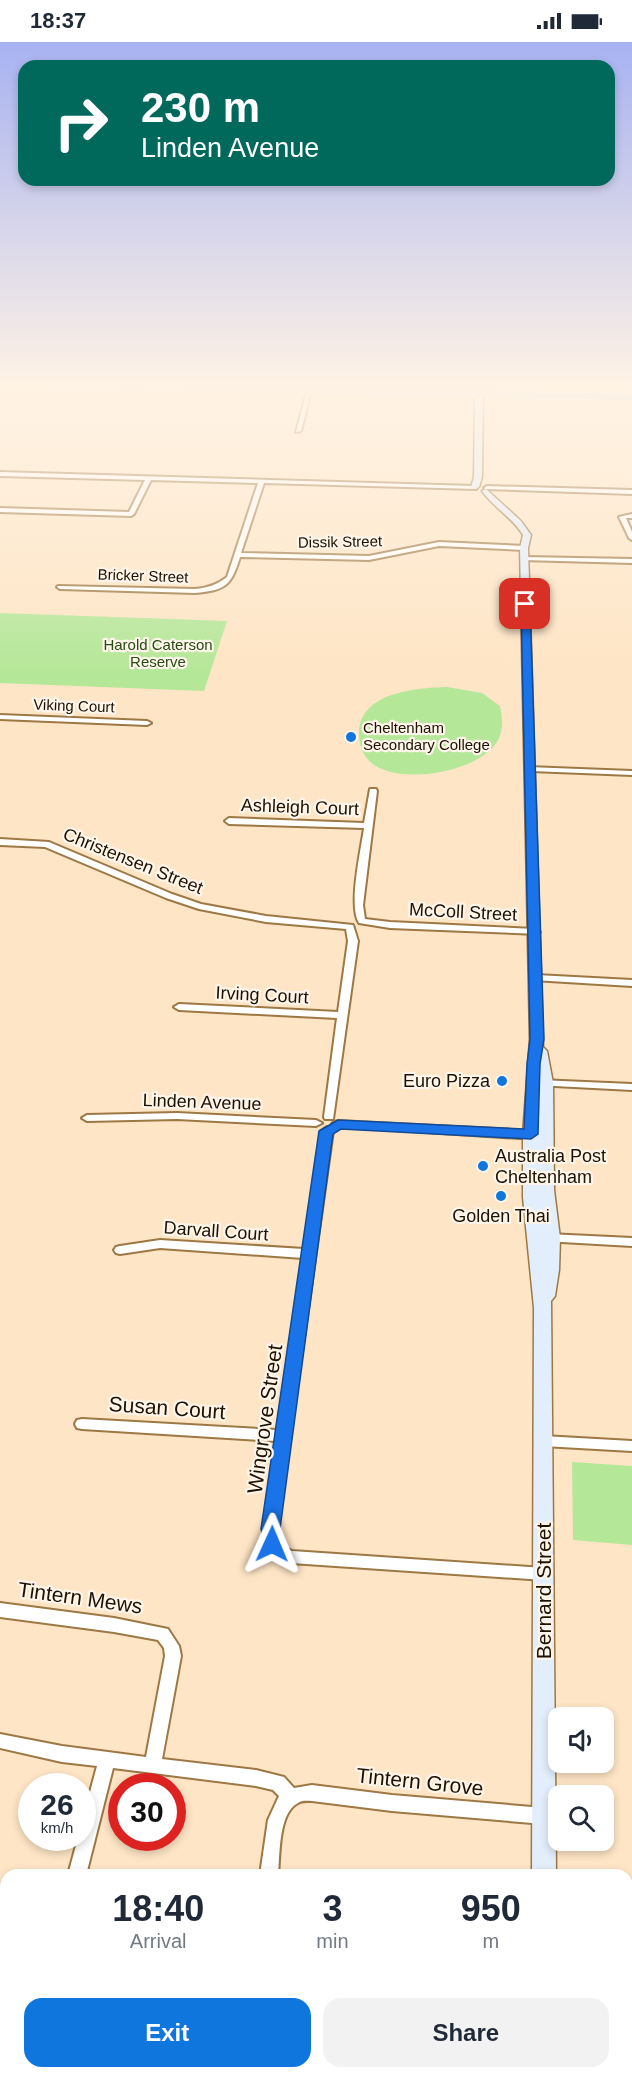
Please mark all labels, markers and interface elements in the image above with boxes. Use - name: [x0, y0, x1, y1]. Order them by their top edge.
- text: 18:37: [30, 8, 86, 33]
- icon: right: [42, 84, 120, 162]
- text: 230 m: [141, 84, 260, 131]
- text: Linden Avenue: [141, 133, 319, 163]
- street label: Dissik Street: [298, 532, 383, 551]
- street label: Bricker Street: [97, 565, 190, 586]
- pin: [499, 578, 550, 629]
- icon: arrive: [508, 587, 541, 620]
- park label: Harold Caterson Reserve: [103, 636, 213, 670]
- street label: Viking Court: [33, 696, 116, 715]
- place label: Cheltenham Secondary College: [363, 719, 490, 753]
- marker: Cheltenham Secondary College: [344, 730, 358, 744]
- street label: Ashleigh Court: [241, 795, 359, 819]
- street label: Christensen Street: [60, 824, 206, 898]
- street label: McColl Street: [409, 899, 517, 925]
- street label: Irving Court: [215, 983, 309, 1007]
- place label: Euro Pizza: [403, 1071, 491, 1091]
- marker: Euro Pizza: [495, 1074, 509, 1088]
- street label: Linden Avenue: [142, 1090, 262, 1114]
- place label: Australia Post Cheltenham: [495, 1146, 606, 1187]
- marker: Australia Post Cheltenham: [476, 1159, 490, 1173]
- marker: Golden Thai: [494, 1189, 508, 1203]
- place label: Golden Thai: [452, 1206, 550, 1226]
- street label: Darvall Court: [163, 1217, 269, 1245]
- street label: Wingrove Street: [243, 1343, 286, 1495]
- street label: Susan Court: [108, 1392, 226, 1423]
- position arrow: [240, 1512, 304, 1576]
- street label: Bernard Street: [532, 1523, 555, 1659]
- street label: Tintern Mews: [16, 1577, 144, 1618]
- map controls: [548, 1707, 614, 1851]
- button: sound: [548, 1707, 614, 1773]
- street label: Tintern Grove: [355, 1763, 485, 1800]
- speed limit sign: 30: [108, 1773, 186, 1851]
- button: search: [548, 1785, 614, 1851]
- text: 26: [40, 1788, 74, 1821]
- text: km/h: [41, 1819, 73, 1836]
- text: 18:40: [112, 1888, 204, 1929]
- text: 3: [322, 1888, 342, 1929]
- text: 950: [461, 1888, 521, 1929]
- text: Arrival: [130, 1930, 187, 1952]
- text: min: [316, 1930, 349, 1952]
- text: m: [482, 1930, 499, 1952]
- button: Exit: [24, 1998, 311, 2067]
- button: Share: [323, 1998, 609, 2067]

